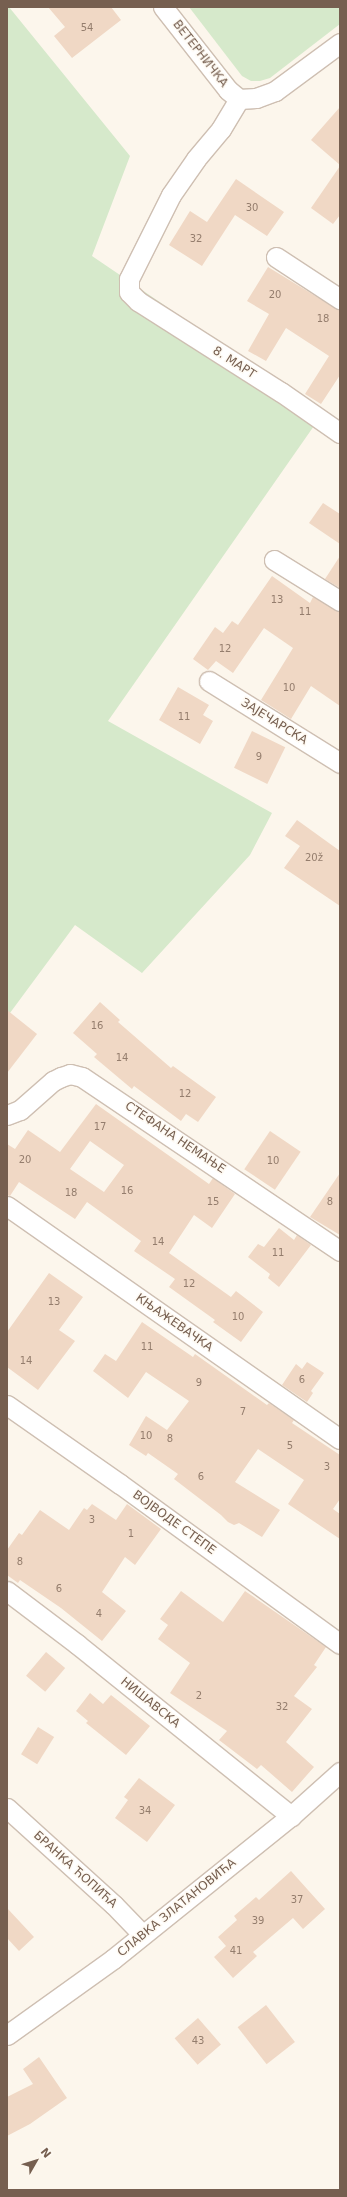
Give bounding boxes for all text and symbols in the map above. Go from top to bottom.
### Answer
street label: ВЕТЕРНИЧКА [169,18,231,90]
house number: 54 [81,22,93,34]
house number: 30 [246,202,258,214]
house number: 32 [190,233,202,245]
house number: 20 [269,289,281,301]
house number: 18 [317,313,329,325]
street label: 8. МАРТ [210,344,258,382]
house number: 13 [271,594,283,606]
house number: 11 [299,606,311,618]
house number: 12 [219,643,231,655]
house number: 10 [283,682,295,694]
street label: ЗАЈЕЧАРСКА [238,696,310,748]
house number: 11 [178,711,190,723]
house number: 9 [256,751,262,763]
house number: 20ž [305,852,323,864]
house number: 16 [91,1020,103,1032]
house number: 14 [116,1052,128,1064]
house number: 12 [179,1088,191,1100]
street label: СТЕФАНА НЕМАЊЕ [122,1099,228,1177]
house number: 17 [94,1121,106,1133]
house number: 20 [19,1154,31,1166]
house number: 10 [267,1155,279,1167]
house number: 16 [121,1185,133,1197]
house number: 18 [65,1187,77,1199]
house number: 15 [207,1196,219,1208]
house number: 8 [327,1196,333,1208]
house number: 14 [152,1236,164,1248]
house number: 11 [272,1247,284,1259]
house number: 12 [183,1278,195,1290]
street label: КЊАЖЕВАЧКА [133,1291,215,1355]
house number: 13 [48,1296,60,1308]
house number: 10 [232,1311,244,1323]
house number: 11 [141,1341,153,1353]
house number: 14 [20,1355,32,1367]
house number: 6 [299,1374,305,1386]
house number: 9 [196,1377,202,1389]
house number: 7 [240,1406,246,1418]
house number: 10 [140,1430,152,1442]
house number: 8 [167,1433,173,1445]
house number: 5 [287,1440,293,1452]
house number: 3 [324,1461,330,1473]
house number: 6 [198,1471,204,1483]
street label: ВОЈВОДЕ СТЕПЕ [129,1488,219,1558]
house number: 3 [89,1514,95,1526]
house number: 1 [128,1528,134,1540]
house number: 8 [17,1556,23,1568]
house number: 6 [56,1583,62,1595]
house number: 4 [96,1608,102,1620]
street label: НИШАВСКА [117,1675,183,1731]
house number: 2 [196,1690,202,1702]
house number: 32 [276,1701,288,1713]
house number: 34 [139,1805,151,1817]
street label: БРАНКА ЋОПИЋА [30,1829,120,1911]
street label: СЛАВКА ЗЛАТАНОВИЋА [115,1856,239,1960]
house number: 37 [291,1894,303,1906]
house number: 39 [252,1915,264,1927]
house number: 41 [230,1945,242,1957]
house number: 43 [192,2035,204,2047]
north arrow [16,2141,56,2181]
text: N [38,2145,54,2161]

